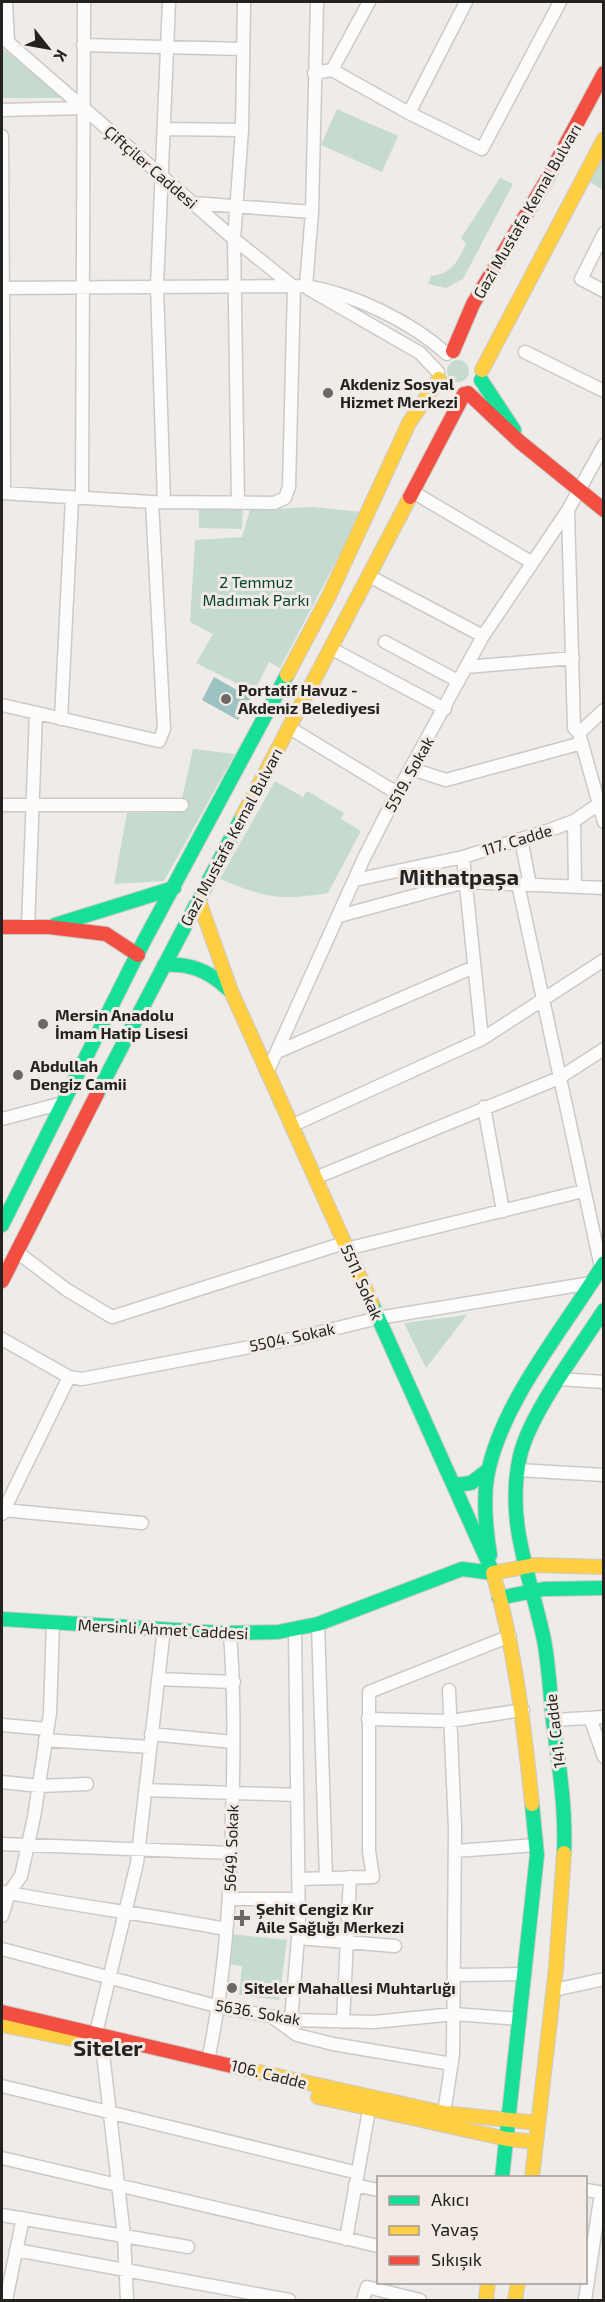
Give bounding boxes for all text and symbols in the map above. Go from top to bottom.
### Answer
north arrow [18,18,78,78]
text: K [50,47,72,66]
street label: Gazi Mustafa Kemal Bulvarı [469,120,584,302]
street label: Çiftçiler Caddesi [100,121,202,213]
place label: Akdeniz Sosyal Hizmet Merkezi [340,374,458,411]
marker: Akdeniz Sosyal Hizmet Merkezi [321,386,335,400]
park label: 2 Temmuz Madımak Parkı [202,572,310,609]
place label: Portatif Havuz - Akdeniz Belediyesi [238,680,380,718]
marker: Portatif Havuz - Akdeniz Belediyesi [219,692,233,706]
street label: 5519. Sokak [380,733,437,815]
street label: Gazi Mustafa Kemal Bulvarı [176,745,286,929]
street label: 117. Cadde [480,820,554,859]
district label: Mithatpaşa [399,863,519,891]
place label: Mersin Anadolu İmam Hatip Lisesi [55,1005,188,1042]
marker: Mersin Anadolu İmam Hatip Lisesi [36,1017,50,1031]
place label: Abdullah Dengiz Camii [30,1056,127,1093]
marker: Abdullah Dengiz Camii [11,1068,25,1082]
street label: 5511. Sokak [337,1241,387,1322]
street label: 5504. Sokak [247,1318,336,1355]
street label: Mersinli Ahmet Caddesi [77,1615,249,1642]
street label: 141. Cadde [541,1693,568,1769]
street label: 5649. Sokak [219,1804,242,1892]
place label: Şehit Cengiz Kır Aile Sağlığı Merkezi [256,1899,404,1936]
marker: Şehit Cengiz Kır Aile Sağlığı Merkezi [233,1909,251,1927]
place label: Siteler Mahallesi Muhtarlığı [244,1978,456,1997]
marker: Siteler Mahallesi Muhtarlığı [225,1981,239,1995]
street label: 5636. Sokak [214,1995,302,2028]
district label: Siteler [73,2034,143,2060]
street label: 106. Cadde [229,2055,309,2092]
legend [377,2176,587,2284]
text: Akıcı [431,2188,469,2210]
text: Yavaş [431,2218,479,2241]
text: Sıkışık [431,2248,482,2271]

